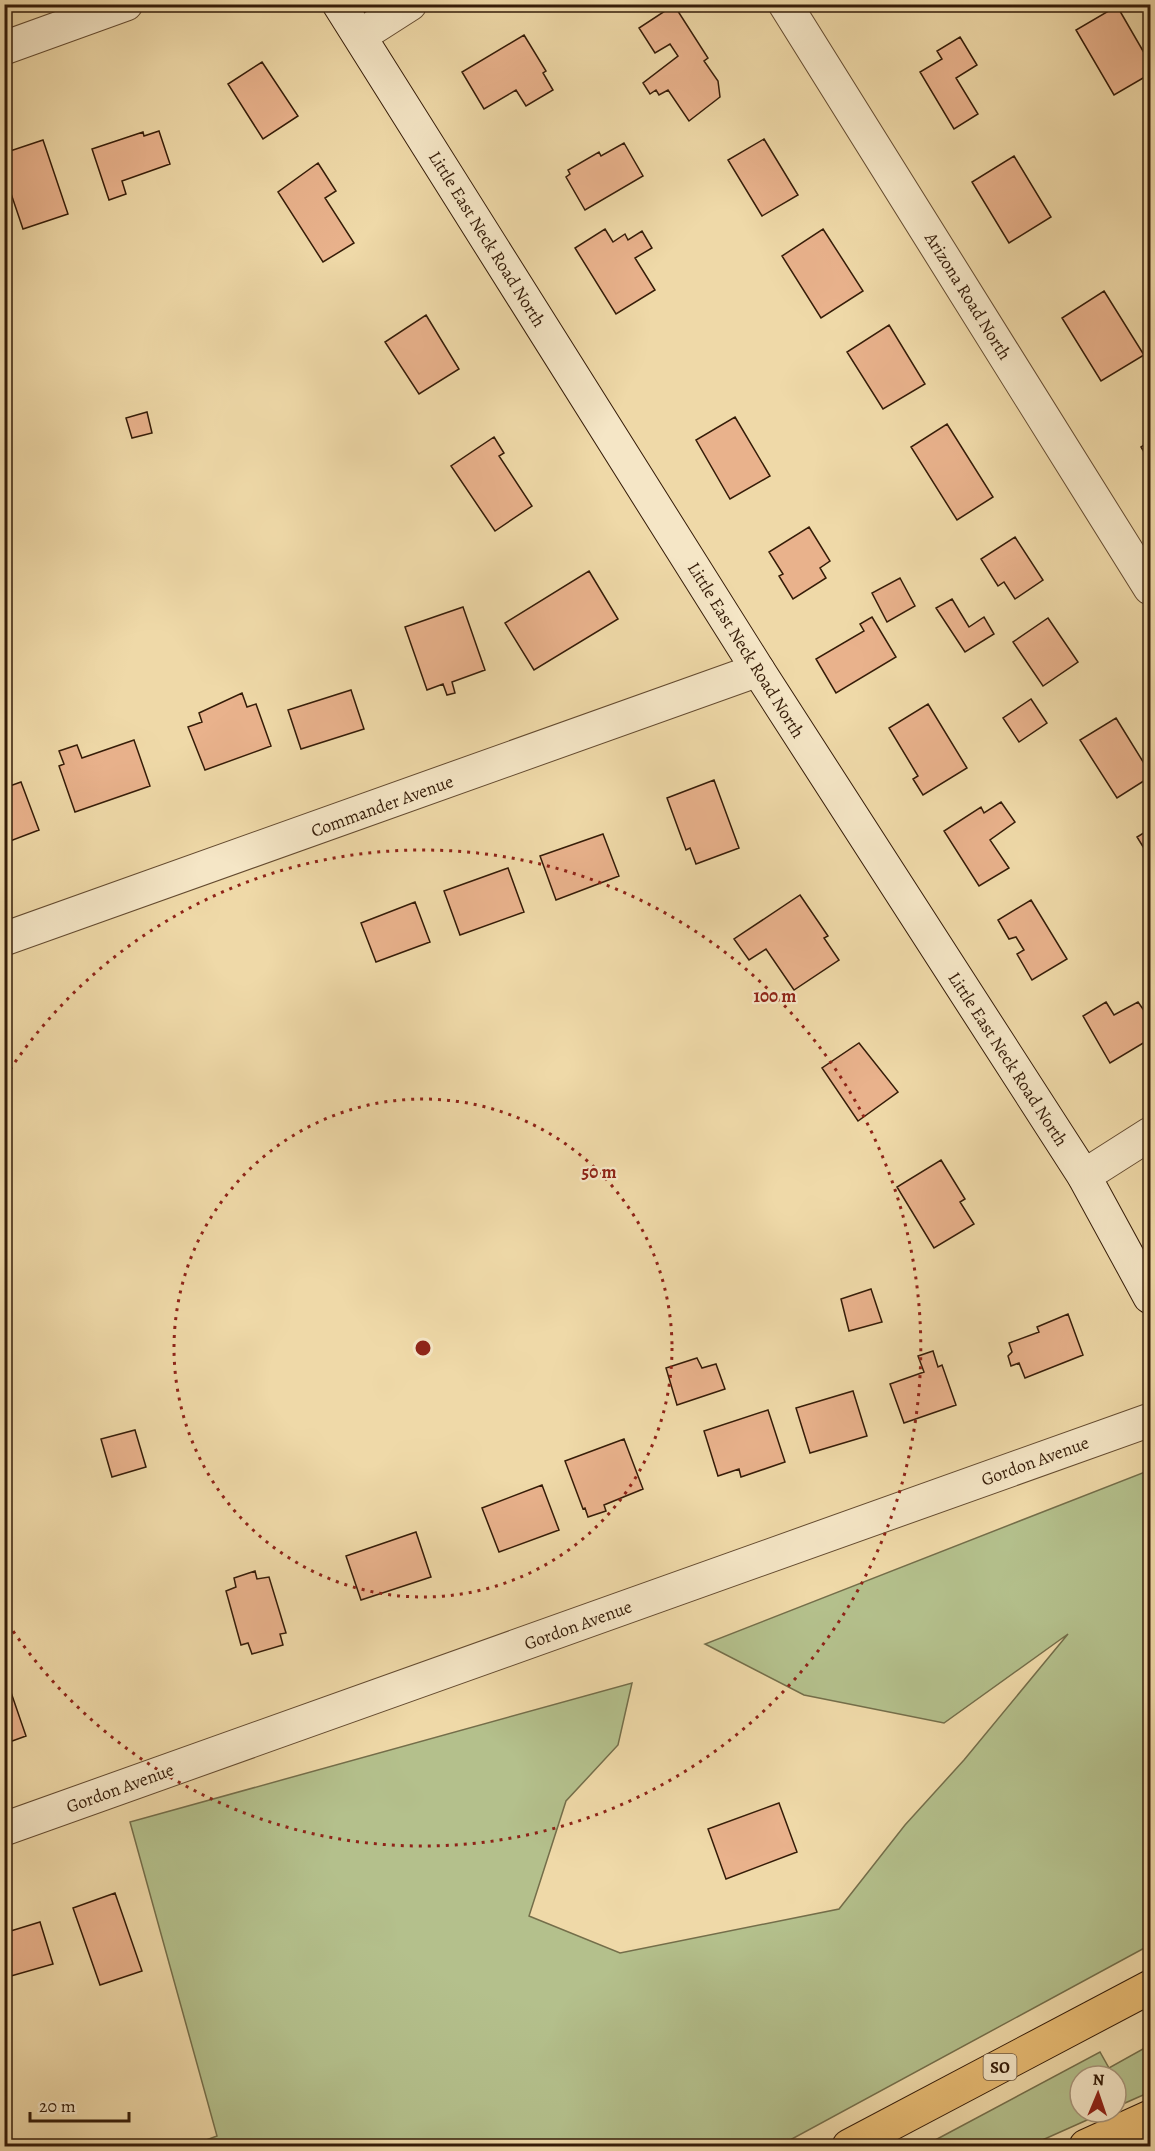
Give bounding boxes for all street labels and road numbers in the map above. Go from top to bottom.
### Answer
street label: Little East Neck Road North [423,146,551,332]
street label: Arizona Road North [919,227,1017,365]
street label: Little East Neck Road North [682,557,810,743]
street label: Commander Avenue [307,769,457,843]
street label: Little East Neck Road North [943,967,1074,1151]
street label: Gordon Avenue [978,1430,1092,1492]
street label: Gordon Avenue [521,1594,635,1656]
street label: Gordon Avenue [63,1757,177,1819]
road number: SO [984,2054,1016,2080]

